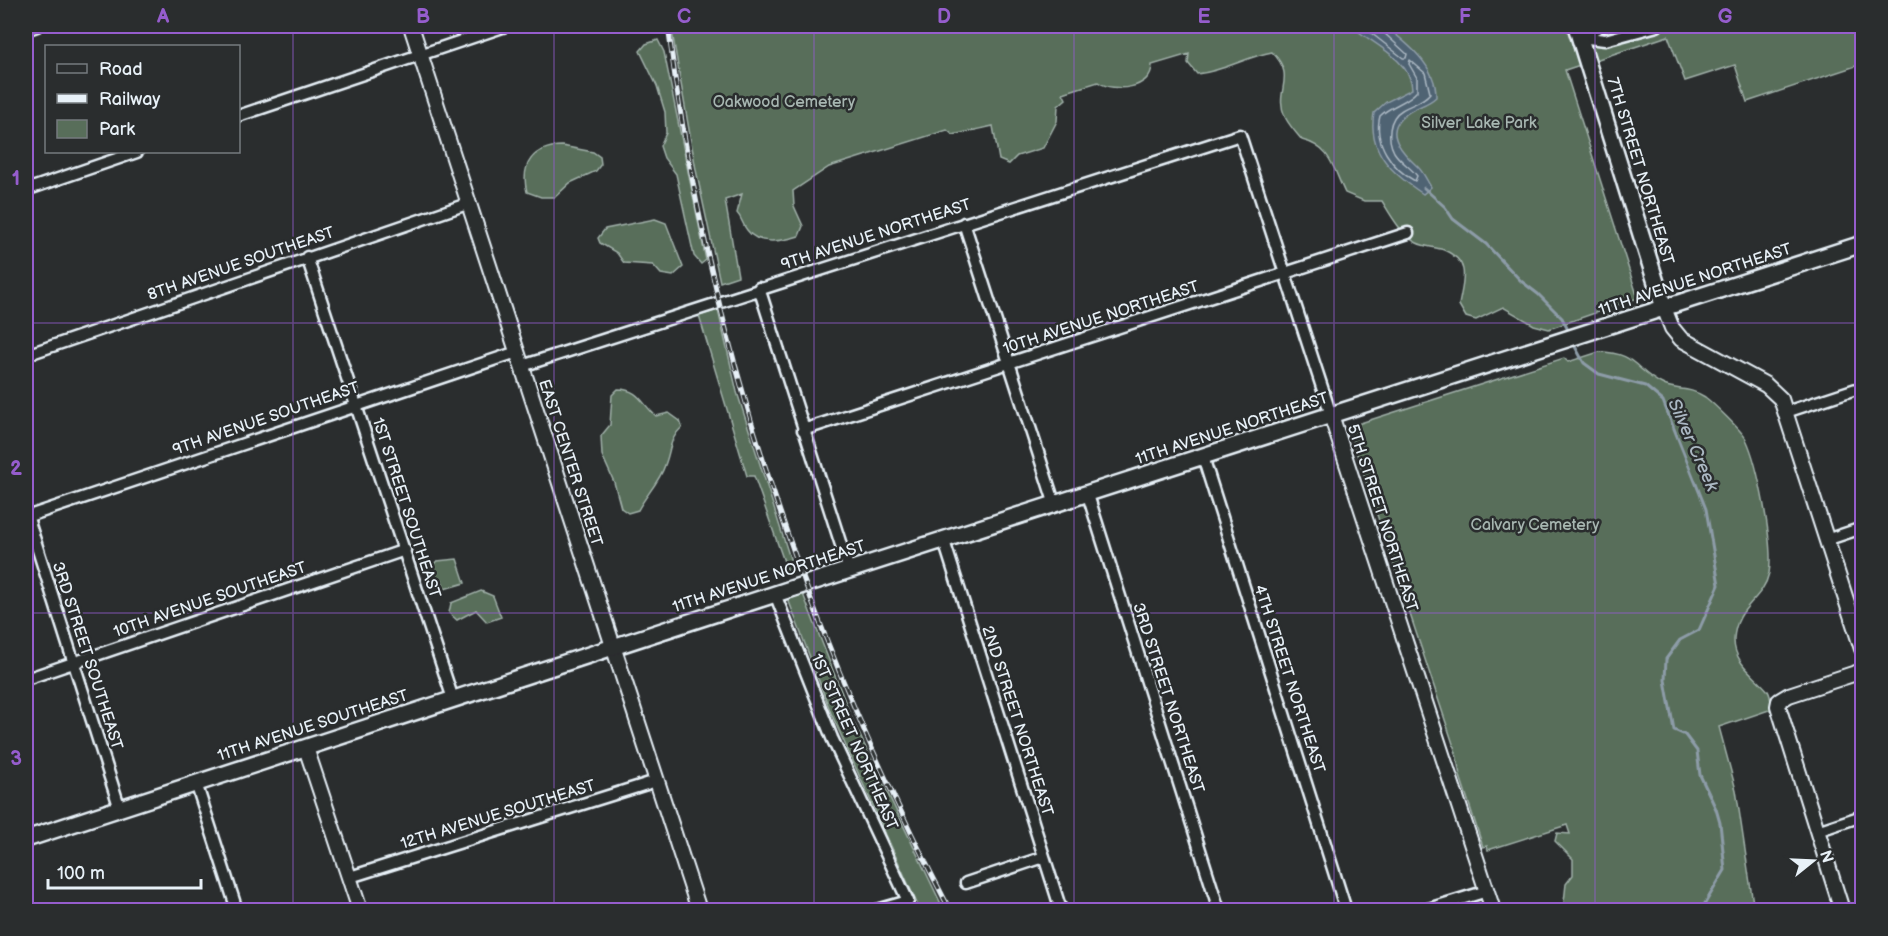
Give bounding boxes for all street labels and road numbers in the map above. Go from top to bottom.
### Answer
street label: 7TH STREET NORTHEAST [1602,75,1678,267]
street label: 9TH AVENUE NORTHEAST [779,195,974,275]
street label: 8TH AVENUE SOUTHEAST [145,223,337,305]
street label: 11TH AVENUE NORTHEAST [1596,240,1794,320]
street label: 10TH AVENUE NORTHEAST [1001,277,1202,359]
street label: EAST CENTER STREET [534,377,606,549]
street label: 9TH AVENUE SOUTHEAST [170,378,362,460]
street label: 11TH AVENUE NORTHEAST [1133,389,1331,469]
street label: 1ST STREET SOUTHEAST [368,415,444,601]
street label: 5TH STREET NORTHEAST [1343,422,1421,615]
street label: 11TH AVENUE NORTHEAST [670,537,868,617]
street label: 10TH AVENUE SOUTHEAST [111,558,309,642]
street label: 3RD STREET SOUTHEAST [48,560,126,753]
street label: 4TH STREET NORTHEAST [1250,583,1329,776]
street label: 3RD STREET NORTHEAST [1128,601,1208,796]
street label: 2ND STREET NORTHEAST [977,624,1057,819]
street label: 1ST STREET NORTHEAST [807,651,902,833]
street label: 11TH AVENUE SOUTHEAST [215,686,411,766]
street label: 12TH AVENUE SOUTHEAST [398,776,598,854]

